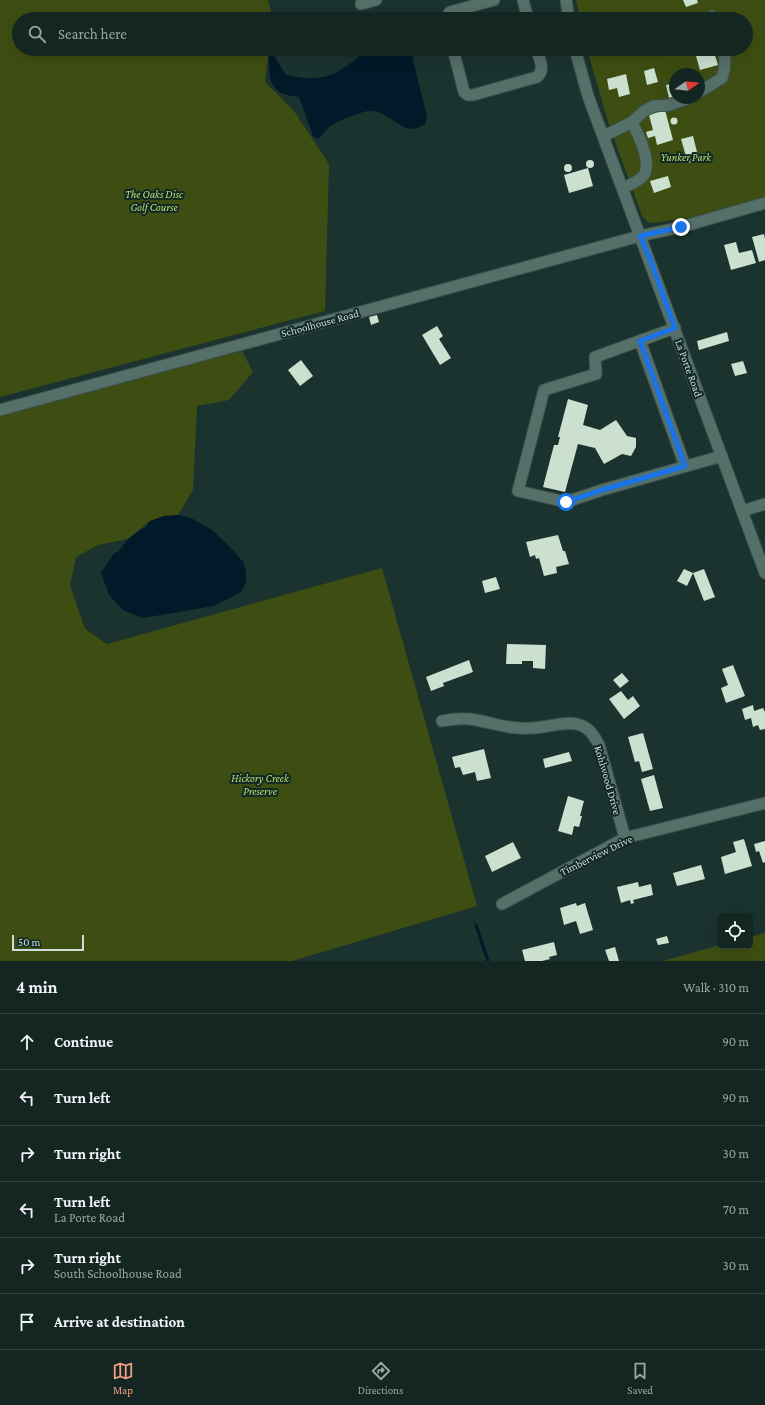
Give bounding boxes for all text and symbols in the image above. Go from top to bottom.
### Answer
search box [12,12,753,56]
icon: search [26,23,48,45]
text: Search here [58,26,127,42]
north arrow [669,68,705,104]
park label: Yunker Park [661,151,712,163]
park label: The Oaks Disc Golf Course [125,188,183,214]
route end [672,218,690,236]
street label: Schoolhouse Road [280,307,360,339]
street label: La Porte Road [673,338,705,398]
route start [557,493,575,511]
street label: Kohlwood Drive [592,744,624,816]
park label: Hickory Creek Preserve [231,772,290,797]
street label: Timberview Drive [558,832,634,878]
map controls [717,913,753,949]
button: locate [717,913,753,949]
scale bar [12,933,84,952]
text: 50 m [18,936,40,948]
text: 4 min [16,978,58,997]
text: Walk · 310 m [683,980,749,995]
icon: ahead [16,1031,38,1053]
text: Continue [54,1034,113,1050]
text: 90 m [722,1034,749,1049]
icon: left [16,1087,38,1109]
text: Turn left [54,1090,110,1106]
text: 90 m [722,1090,749,1105]
icon: right [16,1143,38,1165]
text: Turn right [54,1146,121,1162]
text: 30 m [723,1146,749,1161]
text: Turn left [54,1194,110,1210]
icon: left [16,1199,38,1221]
text: 70 m [723,1202,749,1217]
text: La Porte Road [54,1210,125,1225]
text: Turn right [54,1250,121,1266]
icon: right [16,1255,38,1277]
text: 30 m [723,1258,749,1273]
text: South Schoolhouse Road [54,1266,182,1281]
icon: arrive [16,1311,38,1333]
text: Arrive at destination [54,1314,185,1330]
tab: Map [112,1360,134,1396]
tab: Directions [358,1360,403,1396]
tab: Saved [627,1360,653,1396]

